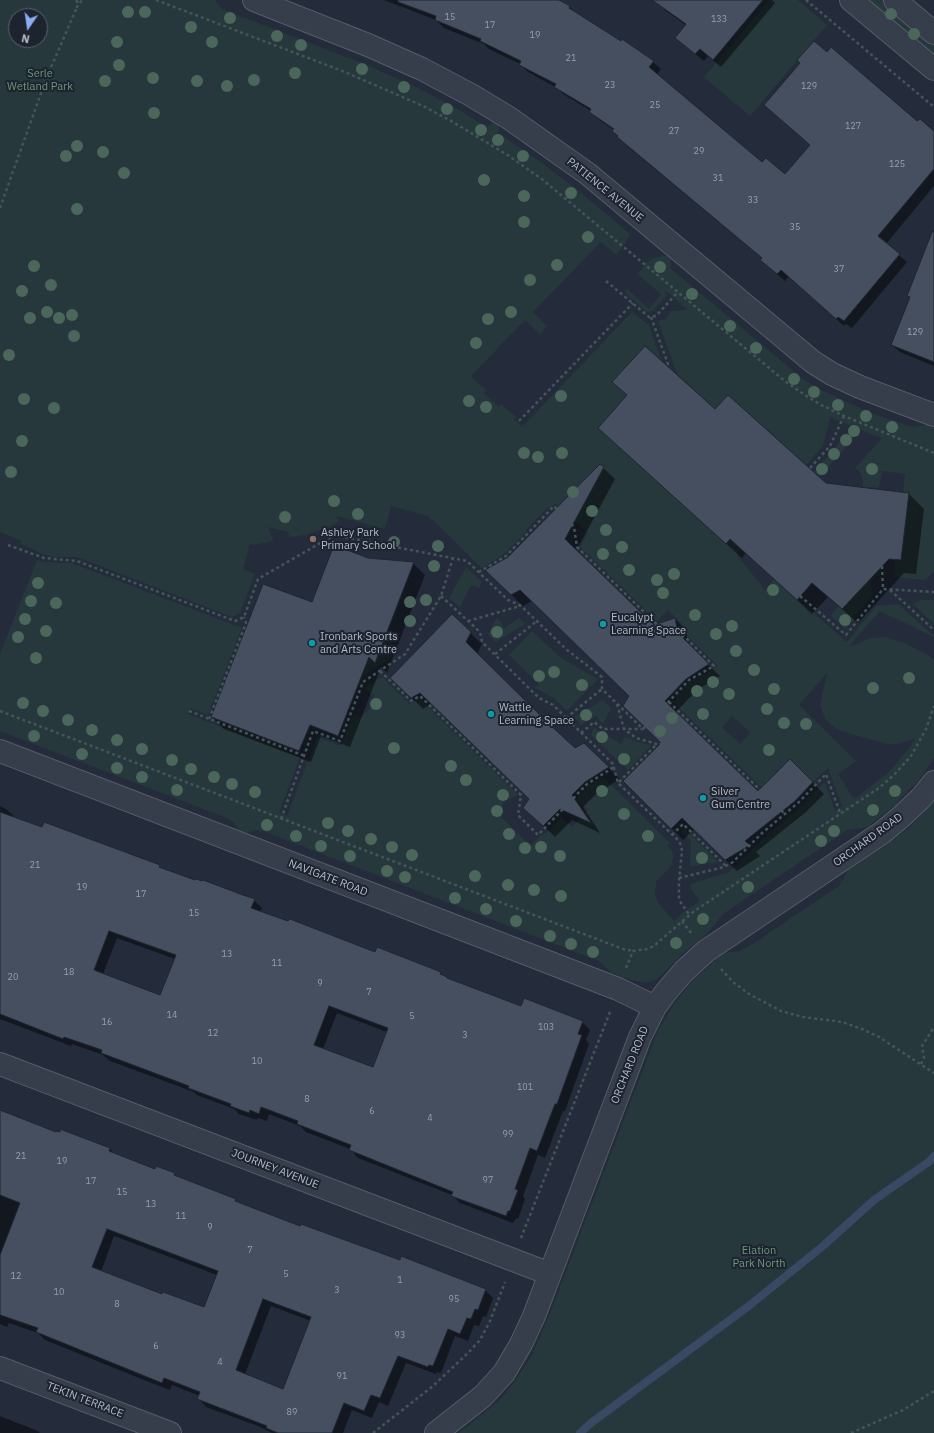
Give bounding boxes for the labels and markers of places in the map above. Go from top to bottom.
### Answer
place label: Ashley Park Primary School [321,526,396,552]
marker: Ashley Park Primary School [308,534,318,544]
place label: Eucalypt Learning Space [611,611,686,637]
marker: Eucalypt Learning Space [598,619,608,629]
place label: Ironbark Sports and Arts Centre [320,630,398,656]
marker: Ironbark Sports and Arts Centre [307,638,317,648]
place label: Wattle Learning Space [499,701,574,727]
marker: Wattle Learning Space [486,709,496,719]
place label: Silver Gum Centre [711,785,770,811]
marker: Silver Gum Centre [698,793,708,803]

